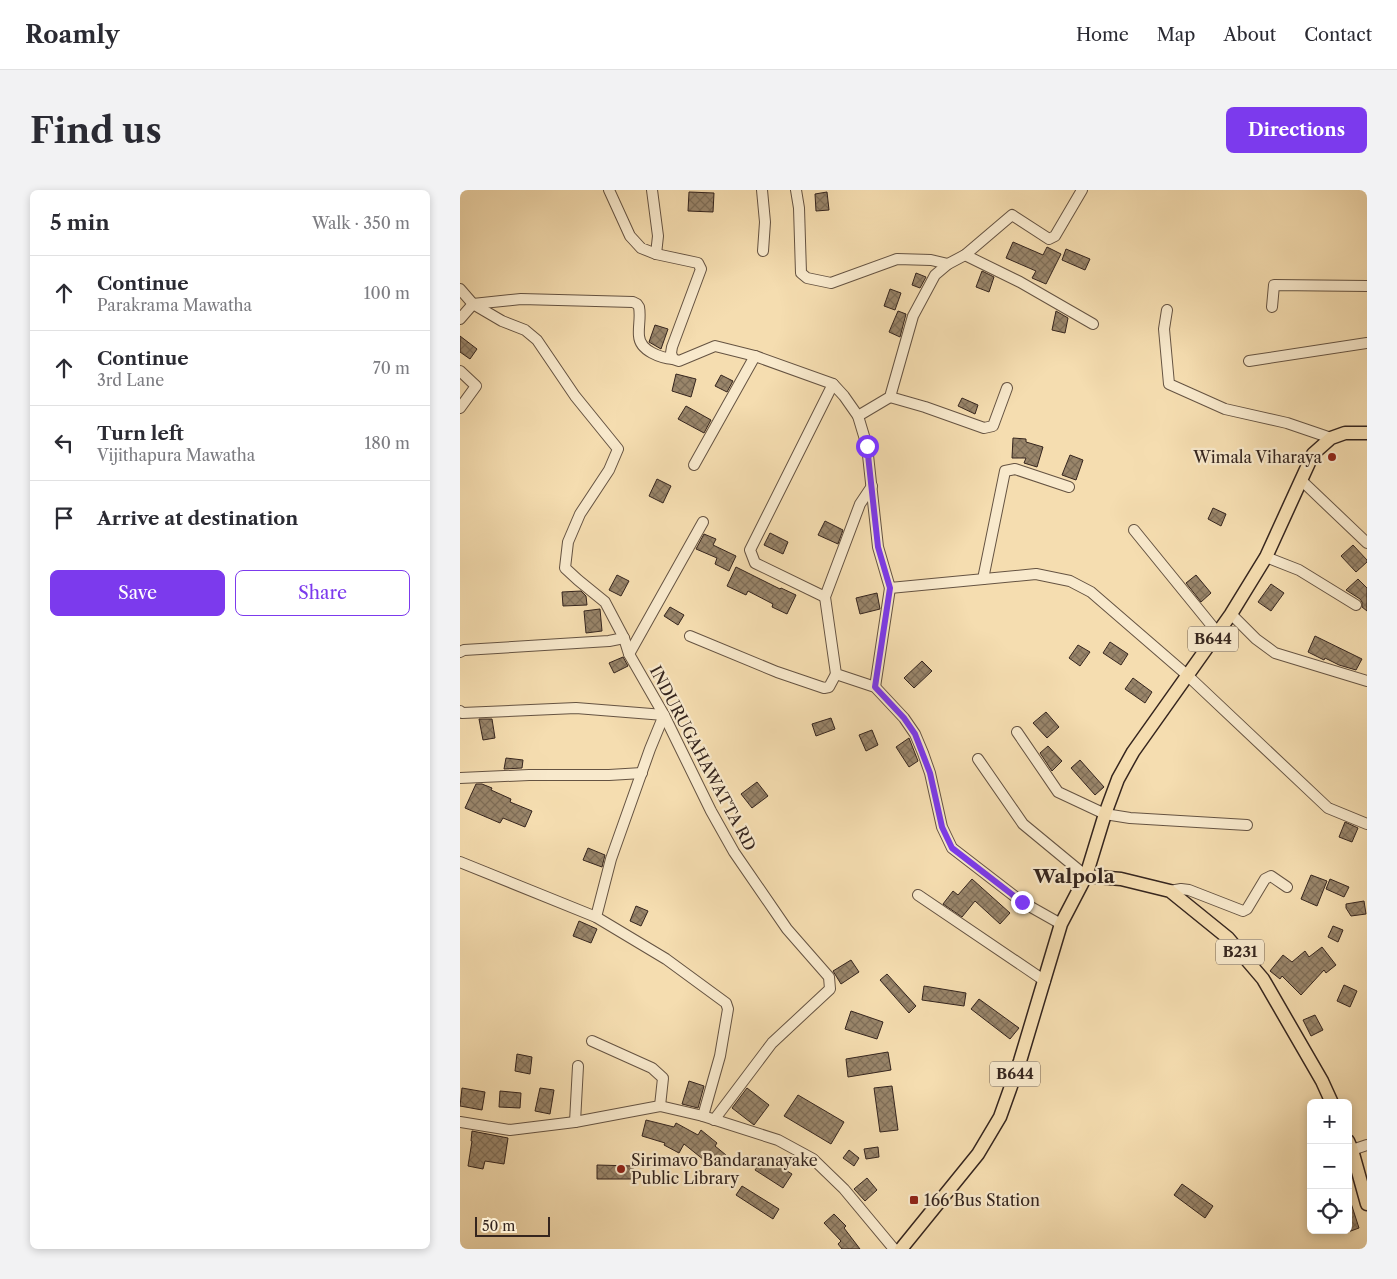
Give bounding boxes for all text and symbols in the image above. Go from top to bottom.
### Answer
text: Roamly [25,20,119,49]
text: Home [1076,24,1129,46]
text: Map [1157,24,1195,46]
text: About [1223,24,1276,46]
text: Contact [1304,24,1372,46]
button: Directions [1226,107,1367,153]
text: Find us [30,109,162,152]
text: 5 min [50,210,110,235]
text: Walk · 350 m [312,213,410,233]
text: Continue [97,272,189,295]
icon: ahead [50,279,78,307]
text: 100 m [364,283,410,303]
text: Parakrama Mawatha [97,295,252,315]
text: Continue [97,347,189,370]
icon: ahead [50,354,78,382]
text: 70 m [373,358,410,378]
text: 3rd Lane [97,370,164,390]
text: Turn left [97,422,184,445]
icon: left [50,429,78,457]
text: 180 m [364,433,410,453]
route start [856,435,879,458]
text: Vijithapura Mawatha [97,445,255,465]
place label: Wimala Viharaya [1192,447,1323,467]
marker: Wimala Viharaya [1326,451,1338,463]
icon: arrive [50,504,78,532]
text: Arrive at destination [97,507,298,530]
button: Save [50,570,225,616]
button: Share [235,570,410,616]
road number: B644 [1188,626,1238,652]
street label: INDURUGAHAWATTA RD [646,662,760,854]
district label: Walpola [1032,865,1116,888]
route end [1011,891,1034,914]
road number: B231 [1216,940,1264,964]
road number: B644 [990,1062,1040,1086]
map controls [1307,1099,1352,1234]
button: + [1307,1099,1352,1144]
button: − [1307,1144,1352,1189]
place label: Sirimavo Bandaranayake Public Library [631,1150,818,1188]
marker: Sirimavo Bandaranayake Public Library [615,1163,627,1175]
button: locate [1307,1189,1352,1234]
place label: 166 Bus Station [924,1190,1040,1210]
marker: 166 Bus Station [908,1194,920,1206]
scale bar [475,1214,550,1237]
text: 50 m [482,1217,515,1235]

